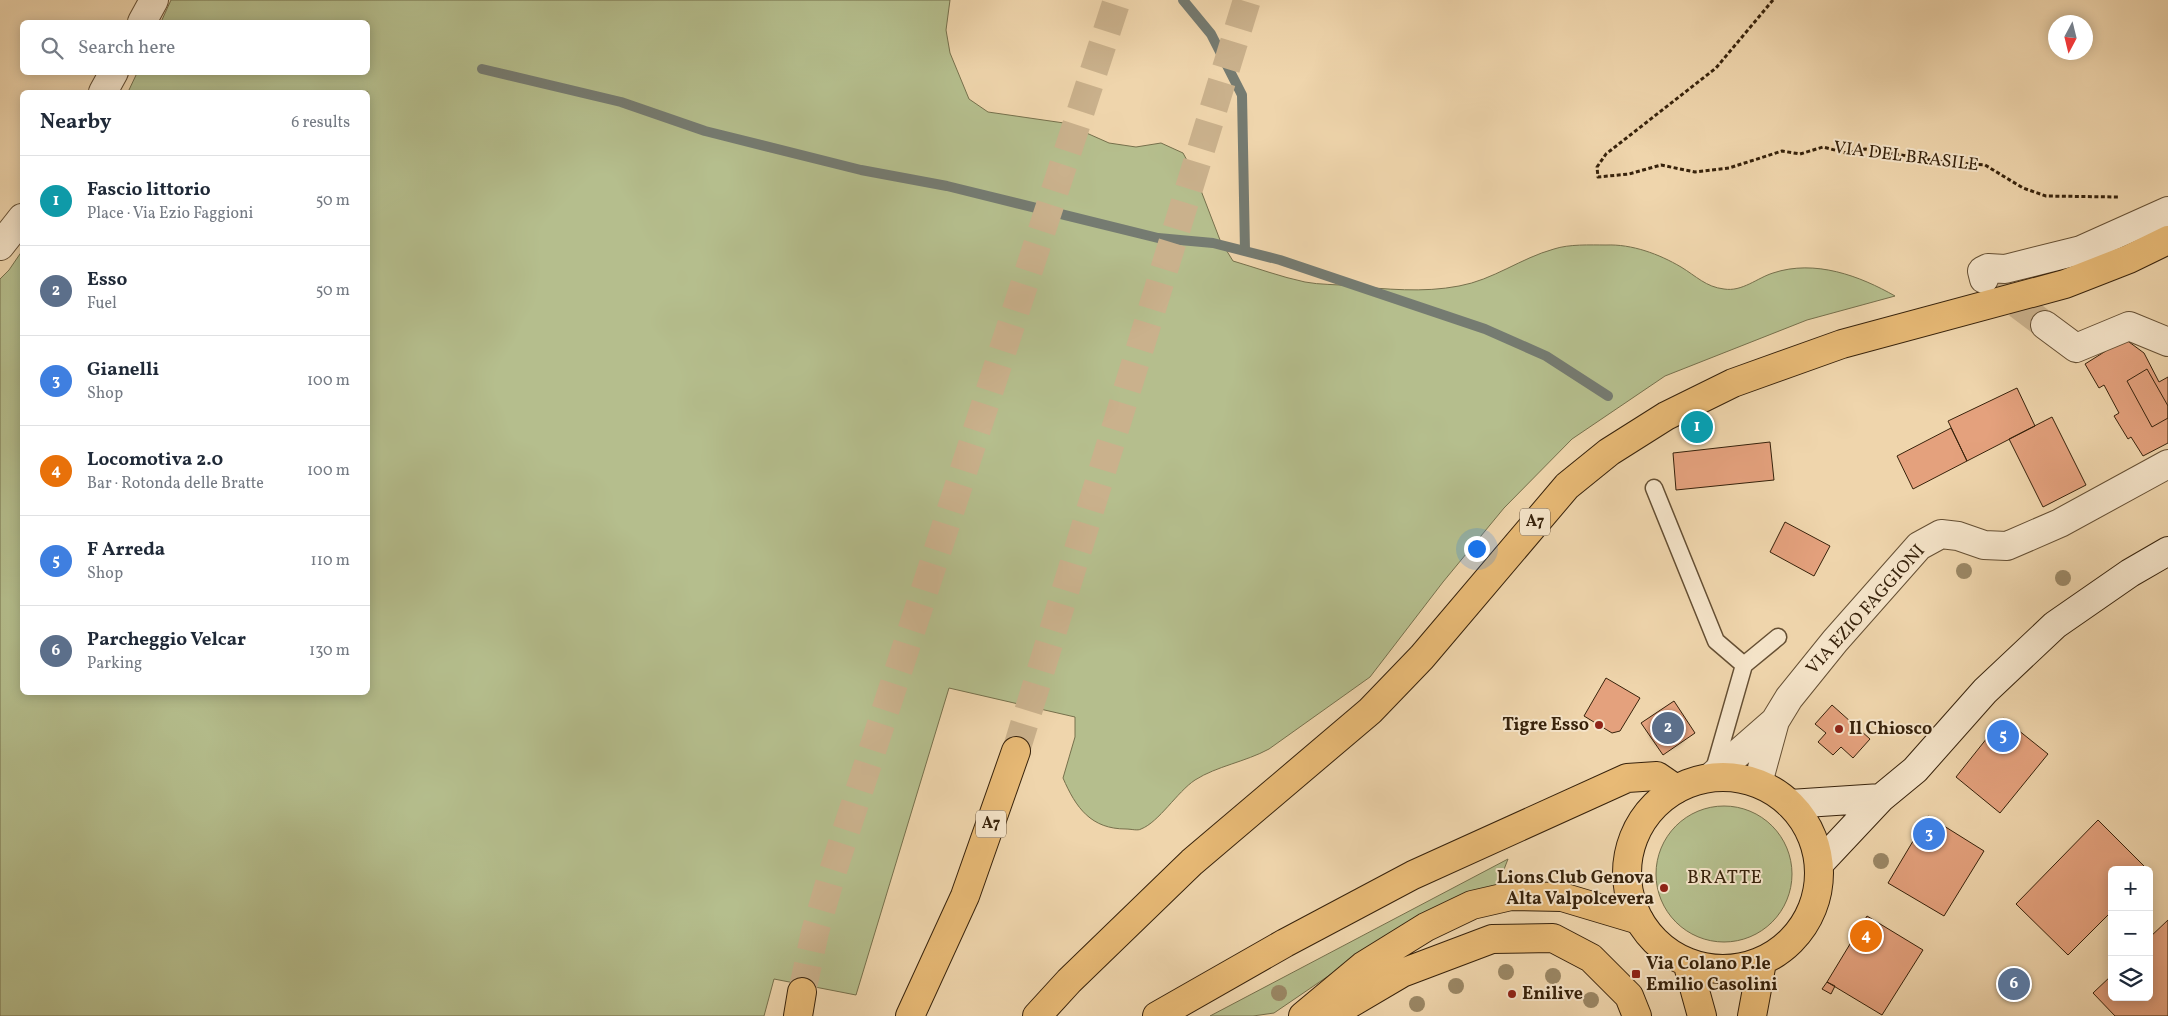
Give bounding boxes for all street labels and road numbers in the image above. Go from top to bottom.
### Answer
street label: VIA DEL BRASILE [1832,136,1980,178]
road number: A7 [1520,508,1550,536]
street label: VIA EZIO FAGGIONI [1801,540,1931,680]
road number: A7 [976,811,1006,838]

